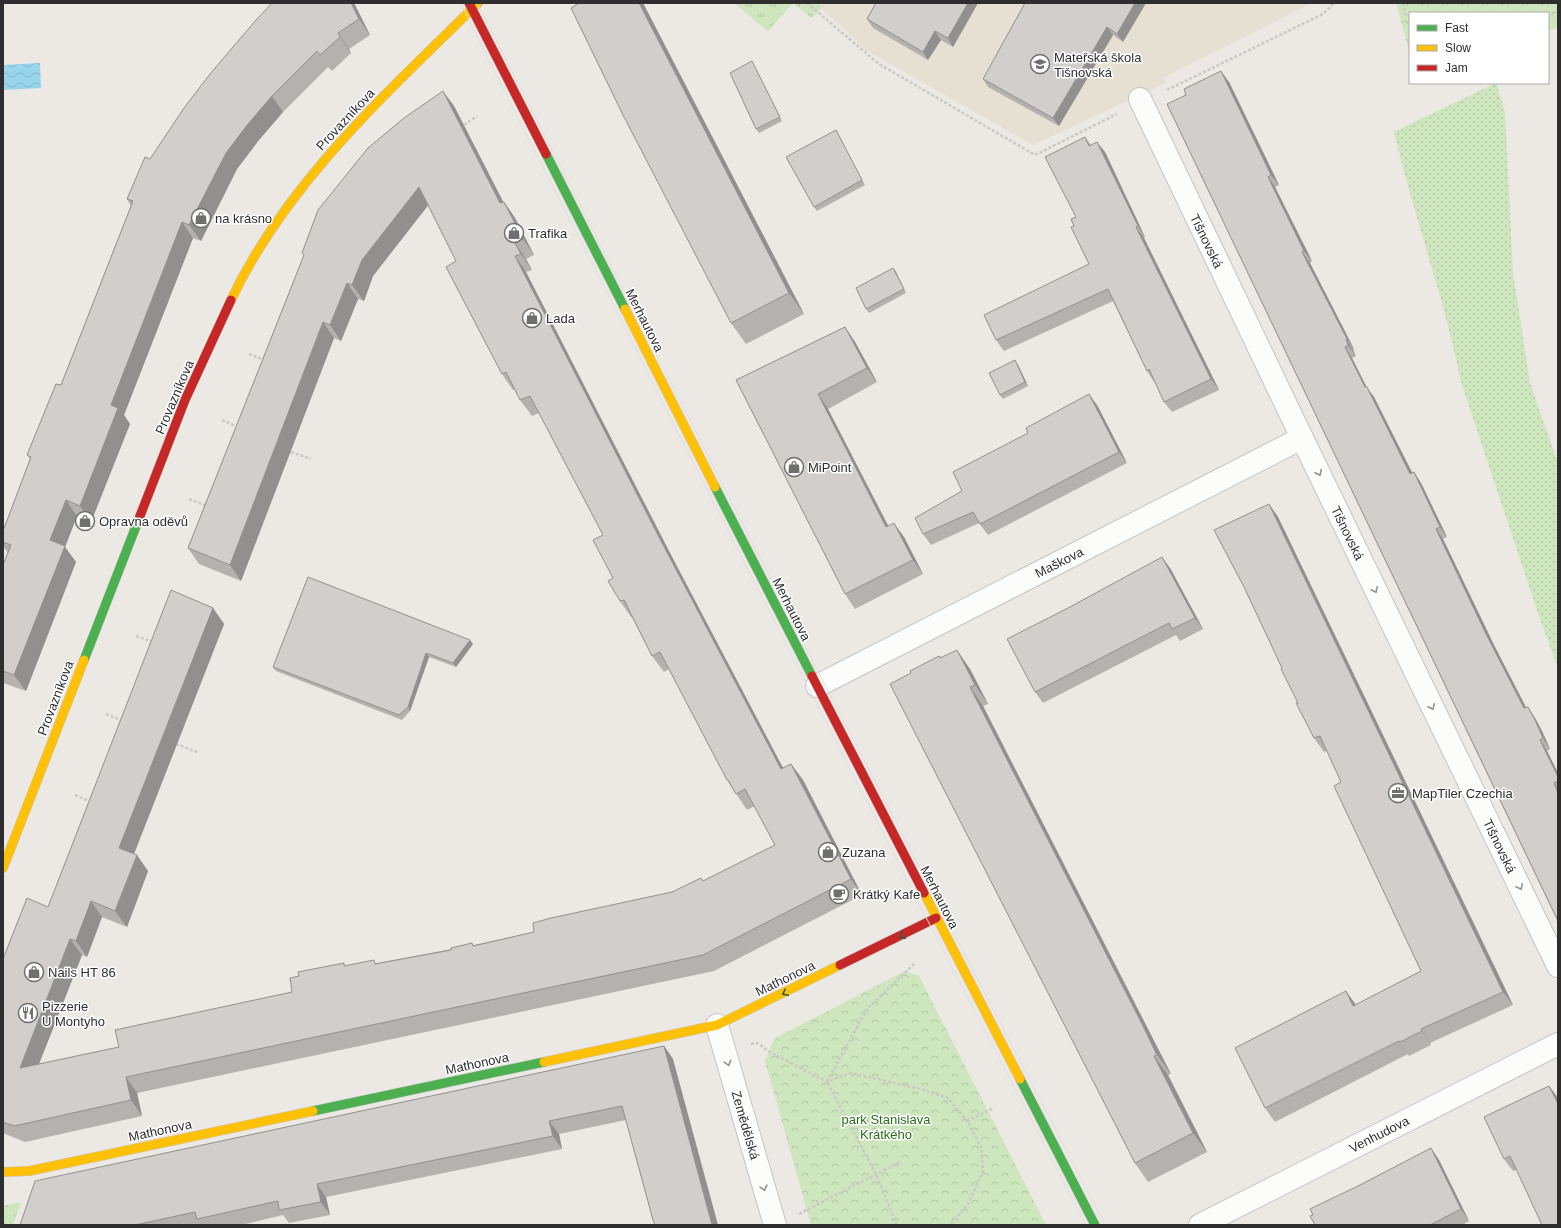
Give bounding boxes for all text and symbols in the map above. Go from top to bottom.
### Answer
legend [1409,12,1549,84]
text: Fast [1445,21,1469,35]
text: Slow [1445,41,1471,55]
place label: Mateřská škola Tišnovská [1054,50,1142,80]
school or university icon: Mateřská škola Tišnovská [1029,53,1051,75]
text: Jam [1445,61,1468,75]
street label: Provazníkova [313,85,378,153]
shop icon: na krásno [190,207,212,229]
place label: na krásno [215,211,272,226]
street label: Tišnovská [1187,212,1226,271]
shop icon: Trafika [503,222,525,244]
place label: Trafika [528,226,568,241]
street label: Merhautova [622,286,667,355]
shop icon: Lada [521,307,543,329]
place label: Lada [546,311,576,326]
street label: Provazníkova [152,357,197,436]
shop icon: MiPoint [783,456,805,478]
place label: MiPoint [808,460,852,475]
one-way arrow [1314,469,1322,476]
street label: Tišnovská [1328,504,1367,563]
shop icon: Opravna oděvů [74,510,96,532]
place label: Opravna oděvů [99,514,188,529]
street label: Maškova [1033,544,1086,581]
street label: Merhautova [769,575,814,644]
one-way arrow [1370,586,1378,593]
street label: Provazníkova [34,658,77,738]
one-way arrow [1427,703,1435,710]
office icon: MapTiler Czechia [1387,782,1409,804]
place label: MapTiler Czechia [1412,786,1513,801]
street label: Tišnovská [1480,817,1519,876]
shop icon: Zuzana [817,841,839,863]
place label: Zuzana [842,845,886,860]
street label: Merhautova [917,863,962,932]
cafe icon: Krátký Kafe [828,883,850,905]
one-way arrow [1515,883,1523,890]
place label: Krátký Kafe [853,887,920,902]
one-way arrow [898,931,906,939]
street label: Mathonova [753,957,818,999]
shop icon: Nails HT 86 [23,961,45,983]
place label: Nails HT 86 [48,965,116,980]
one-way arrow [781,988,789,995]
place label: Pizzerie U Montyho [42,999,105,1029]
restaurant icon: Pizzerie U Montyho [17,1002,39,1024]
street label: Mathonova [444,1049,511,1078]
one-way arrow [723,1059,732,1066]
street label: Zemědělská [729,1089,763,1162]
park label: park Stanislava Krátkého [842,1112,931,1142]
street label: Venhudova [1347,1113,1412,1156]
street label: Mathonova [127,1116,194,1145]
one-way arrow [759,1184,768,1191]

